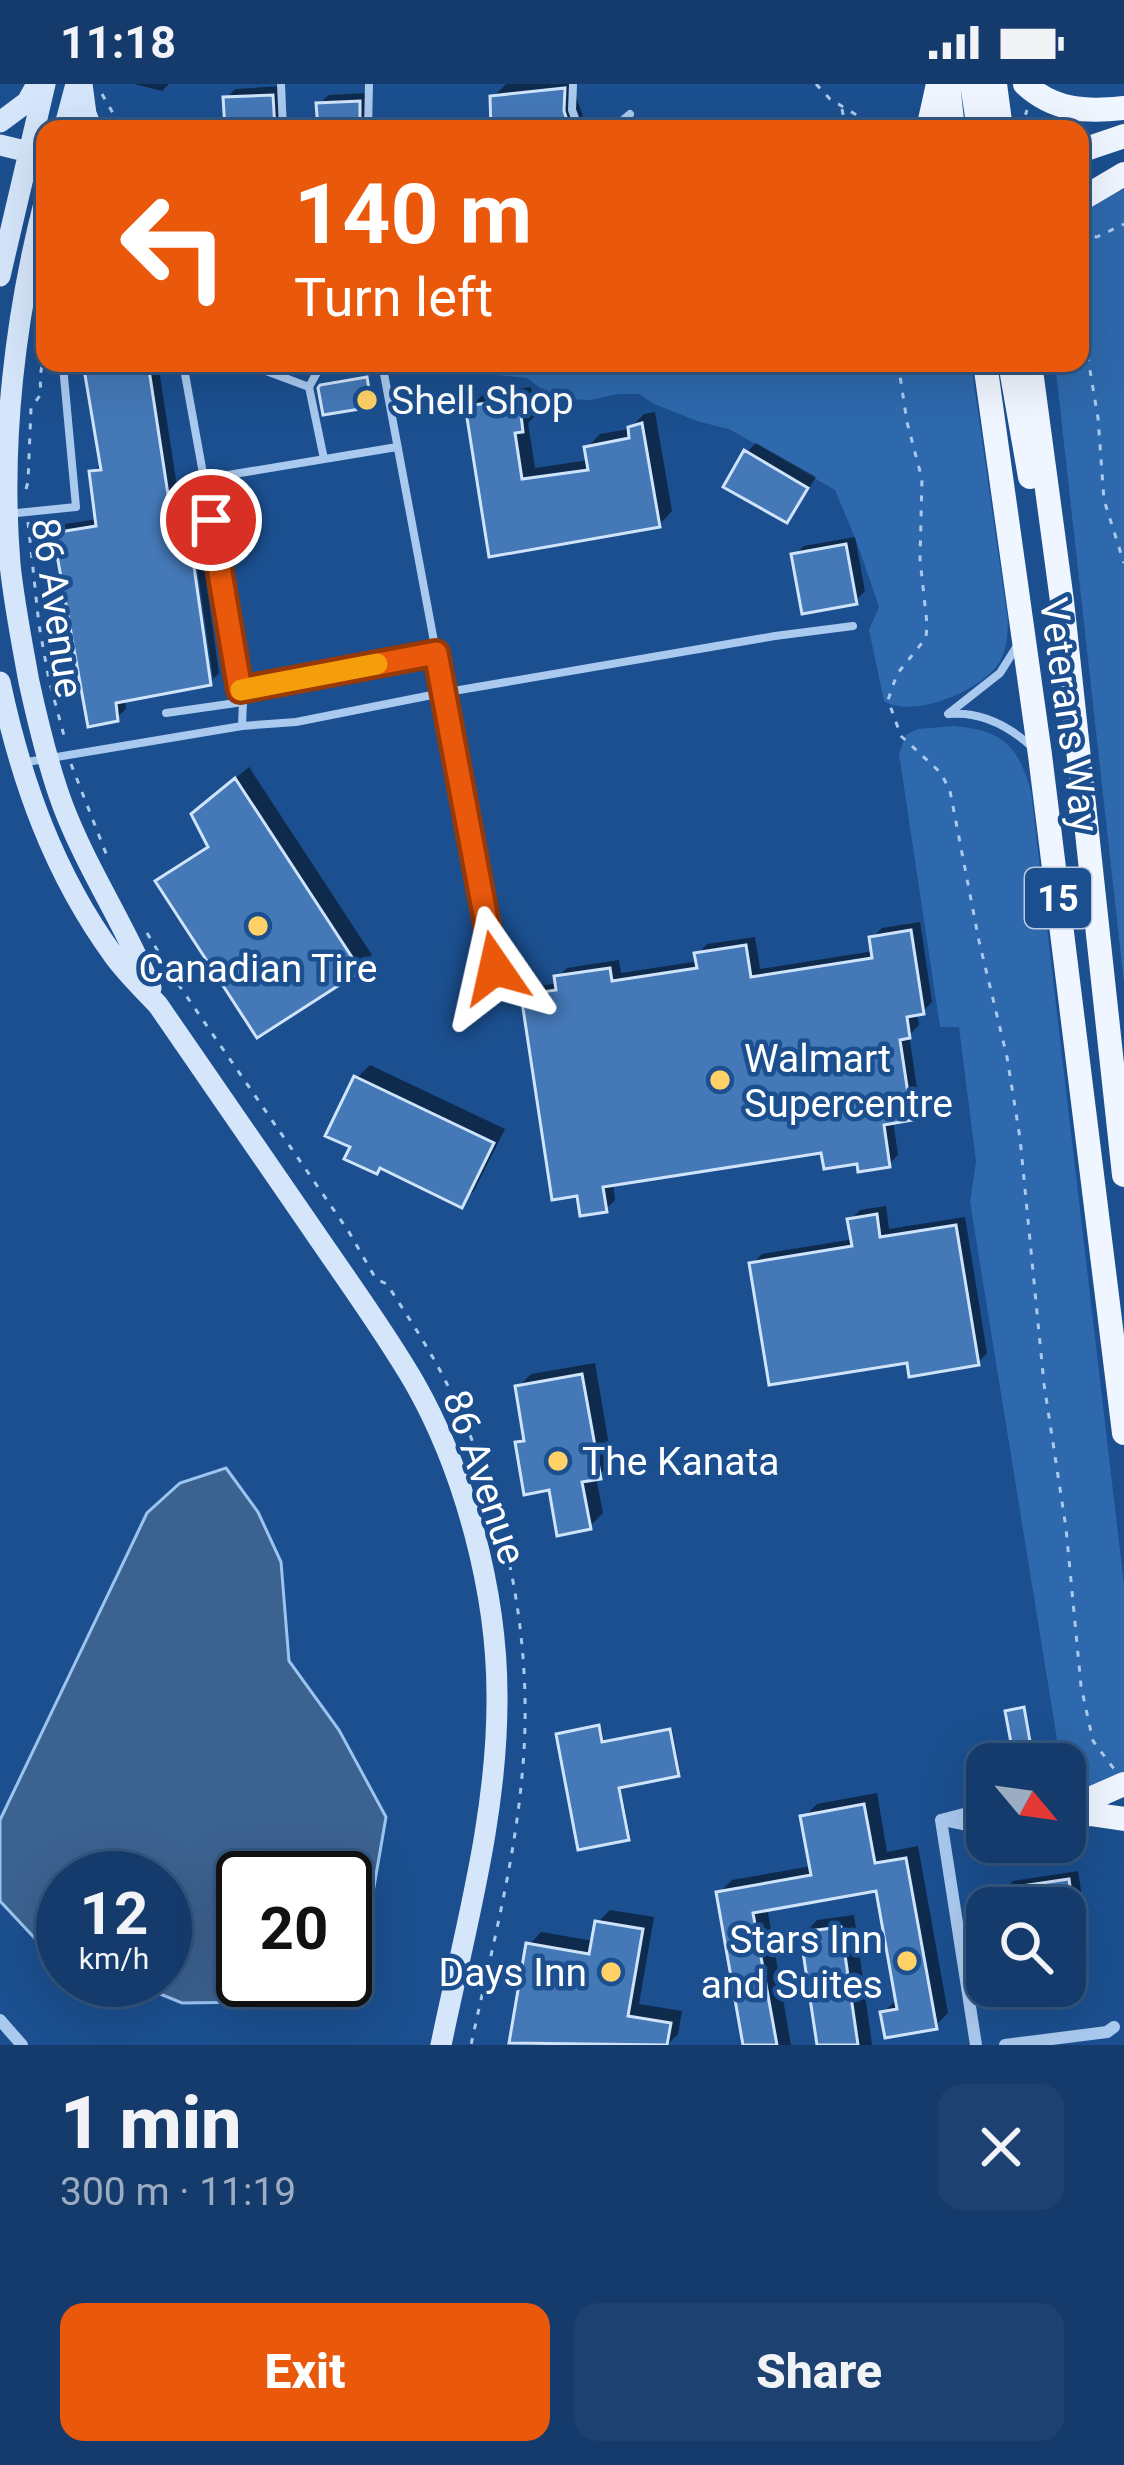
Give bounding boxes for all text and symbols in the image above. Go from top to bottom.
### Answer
text: 11:18 [60,16,176,69]
text: 140 m [294,165,532,264]
icon: left [96,168,252,324]
text: Turn left [294,266,493,329]
place label: Shell Shop [391,378,574,424]
marker: Shell Shop [354,387,380,413]
pin [160,469,262,571]
icon: arrive [178,487,244,553]
street label: 86 Avenue [22,515,92,701]
street label: Veterans Way [1030,595,1108,835]
road number: 15 [1025,868,1091,928]
position arrow [432,905,558,1031]
marker: Canadian Tire [245,913,271,939]
place label: Canadian Tire [139,946,377,992]
place label: Walmart Supercentre [744,1036,953,1127]
marker: Walmart Supercentre [707,1067,733,1093]
street label: 86 Avenue [433,1384,535,1570]
place label: The Kanata [582,1439,780,1485]
marker: The Kanata [545,1448,571,1474]
north arrow [966,1743,1086,1863]
map controls [966,1743,1086,2007]
speed limit sign: 20 [216,1851,372,2007]
text: 12 [80,1878,148,1949]
button: search [966,1887,1086,2007]
place label: Stars Inn and Suites [701,1917,883,2008]
text: km/h [79,1941,149,1976]
marker: Stars Inn and Suites [894,1948,920,1974]
place label: Days Inn [439,1950,587,1996]
marker: Days Inn [598,1959,624,1985]
text: 1 min [60,2081,242,2166]
button: close [938,2084,1064,2210]
text: 300 m · 11:19 [60,2169,296,2215]
button: Exit [60,2303,550,2441]
button: Share [574,2303,1064,2441]

